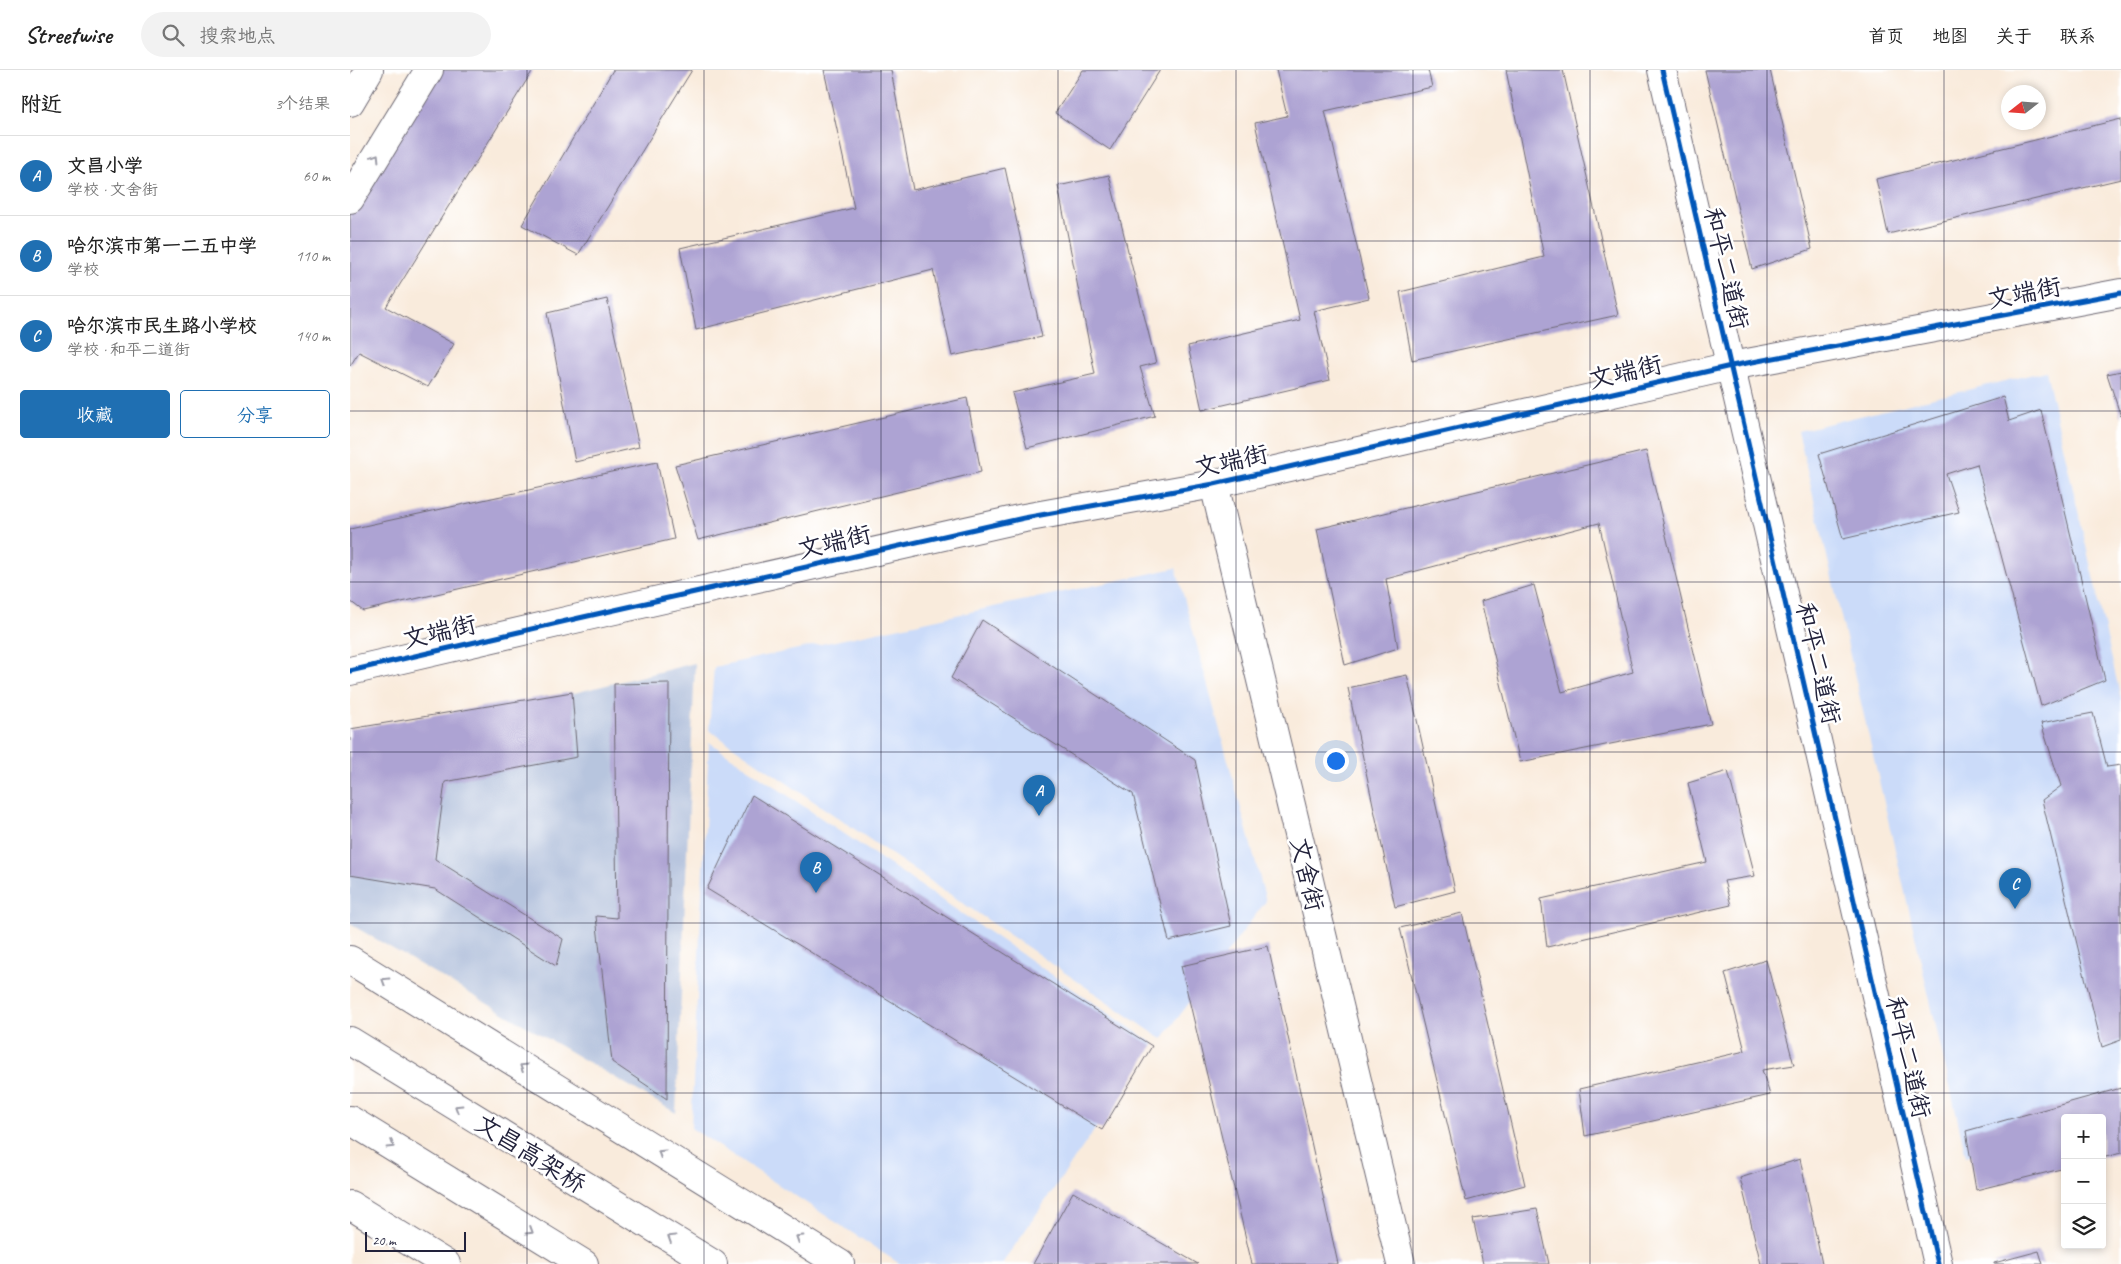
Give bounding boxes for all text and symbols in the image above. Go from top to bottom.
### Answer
search box [141,12,491,57]
text: Streetwise [25,20,111,50]
icon: search [159,21,187,49]
text: 搜索地点 [199,24,275,48]
text: 首页 [1868,25,1904,47]
text: 地图 [1932,25,1968,47]
text: 关于 [1996,25,2032,47]
text: 联系 [2060,25,2096,47]
north arrow [2001,85,2046,130]
text: 附近 [20,91,62,117]
text: 3个结果 [275,94,330,114]
text: 文昌小学 [67,154,143,178]
one-way arrow [369,154,379,163]
text: A [32,166,40,186]
text: 60 m [303,166,330,186]
text: 学校 · 文舍街 [67,180,158,200]
street label: 和平二道街 [1696,204,1756,333]
text: 哈尔滨市第一二五中学 [67,234,257,258]
text: B [32,246,40,266]
text: 110 m [296,246,330,266]
text: 学校 [67,260,99,280]
street label: 文端街 [1984,270,2064,316]
text: 哈尔滨市民生路小学校 [67,314,257,338]
text: C [32,326,40,346]
text: 140 m [296,326,330,346]
text: 学校 · 和平二道街 [67,340,190,360]
street label: 文端街 [1585,348,1665,396]
button: 收藏 [20,390,170,438]
button: 分享 [180,390,330,438]
street label: 文端街 [1191,438,1271,484]
street label: 文端街 [794,518,874,566]
street label: 和平二道街 [1788,599,1848,728]
street label: 文端街 [399,608,479,656]
your location [1323,748,1349,774]
pin: A [1023,775,1055,816]
street label: 文舍街 [1283,834,1331,914]
pin: B [800,852,832,893]
pin: C [1999,868,2031,909]
one-way arrow [381,978,390,988]
street label: 和平二道街 [1878,993,1938,1122]
one-way arrow [519,1063,528,1073]
one-way arrow [455,1104,464,1114]
street label: 文昌高架桥 [469,1107,592,1201]
map controls [2061,1114,2106,1249]
button: + [2061,1114,2106,1159]
one-way arrow [386,1139,395,1149]
one-way arrow [657,1149,666,1159]
button: − [2061,1159,2106,1204]
button: layers [2061,1204,2106,1249]
one-way arrow [524,1224,533,1234]
scale bar [365,1229,466,1252]
text: 20 m [372,1232,396,1249]
one-way arrow [668,1235,677,1245]
one-way arrow [795,1235,804,1245]

